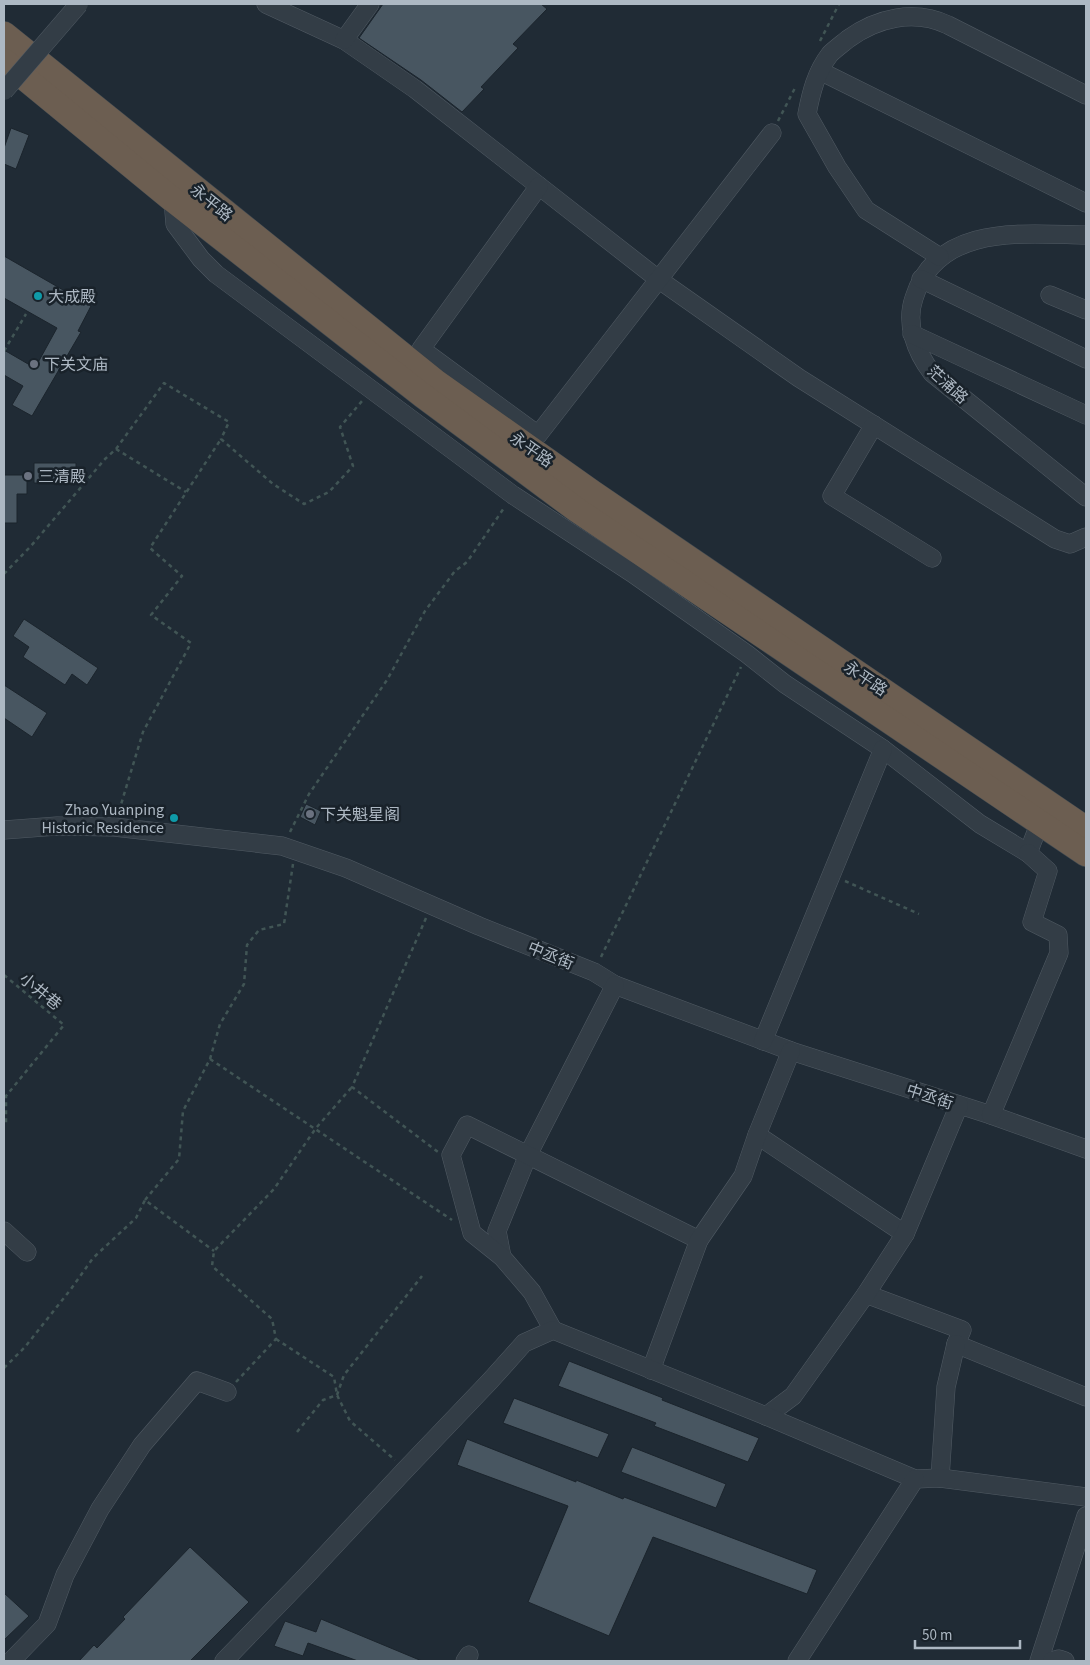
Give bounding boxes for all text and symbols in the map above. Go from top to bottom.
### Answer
street label: 永平路 [186,179,237,226]
place label: 大成殿 [48,286,96,308]
marker: 大成殿 [32,290,44,302]
place label: 下关文庙 [44,354,108,376]
marker: 下关文庙 [28,358,40,370]
street label: 茫涌路 [922,361,973,409]
street label: 永平路 [505,427,557,473]
place label: 三清殿 [38,466,86,488]
marker: 三清殿 [22,470,34,482]
street label: 永平路 [839,656,891,701]
place label: Zhao Yuanping Historic Residence [41,799,164,839]
place label: 下关魁星阁 [320,804,400,826]
marker: 下关魁星阁 [304,808,316,820]
marker: Zhao Yuanping Historic Residence [168,812,180,824]
street label: 中丞街 [524,937,577,975]
street label: 小井巷 [15,968,66,1015]
street label: 中丞街 [903,1079,956,1115]
scale bar [915,1618,1020,1650]
text: 50 m [922,1625,952,1646]

